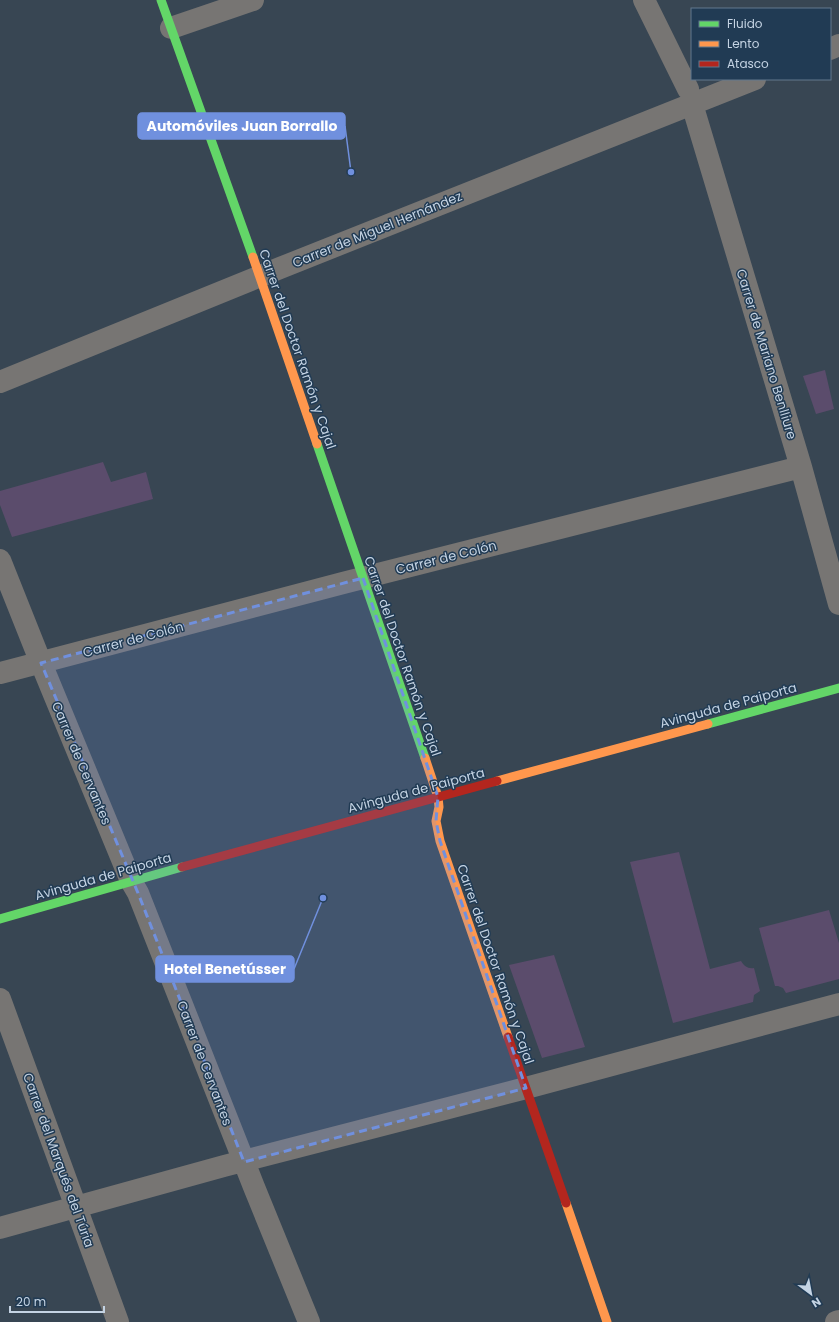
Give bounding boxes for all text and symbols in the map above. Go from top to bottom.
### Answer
legend [691,8,831,80]
text: Fluido [727,15,763,32]
text: Lento [727,35,760,52]
text: Atasco [727,55,769,72]
callout: Automóviles Juan Borrallo [138,113,345,139]
text: Automóviles Juan Borrallo [147,116,337,136]
street label: Carrer de Miguel Hernández [289,187,465,272]
street label: Carrer del Doctor Ramón y Cajal [254,247,341,452]
street label: Carrer de Mariano Benlliure [732,267,802,442]
street label: Carrer de Colón [394,536,499,579]
street label: Carrer del Doctor Ramón y Cajal [359,554,446,759]
street label: Carrer de Colón [81,617,186,662]
street label: Avinguda de Paiporta [658,678,799,733]
street label: Carrer de Cervantes [47,699,116,828]
street label: Avinguda de Paiporta [346,763,487,818]
street label: Avinguda de Paiporta [33,848,174,905]
street label: Carrer del Doctor Ramón y Cajal [452,862,539,1067]
callout: Hotel Benetússer [156,956,294,982]
text: Hotel Benetússer [164,959,286,979]
street label: Carrer de Cervantes [172,998,237,1128]
street label: Carrer del Marqués del Túria [18,1070,99,1250]
north arrow [791,1274,831,1314]
scale bar [10,1288,104,1314]
text: 20 m [16,1293,46,1310]
text: N [809,1294,824,1311]

